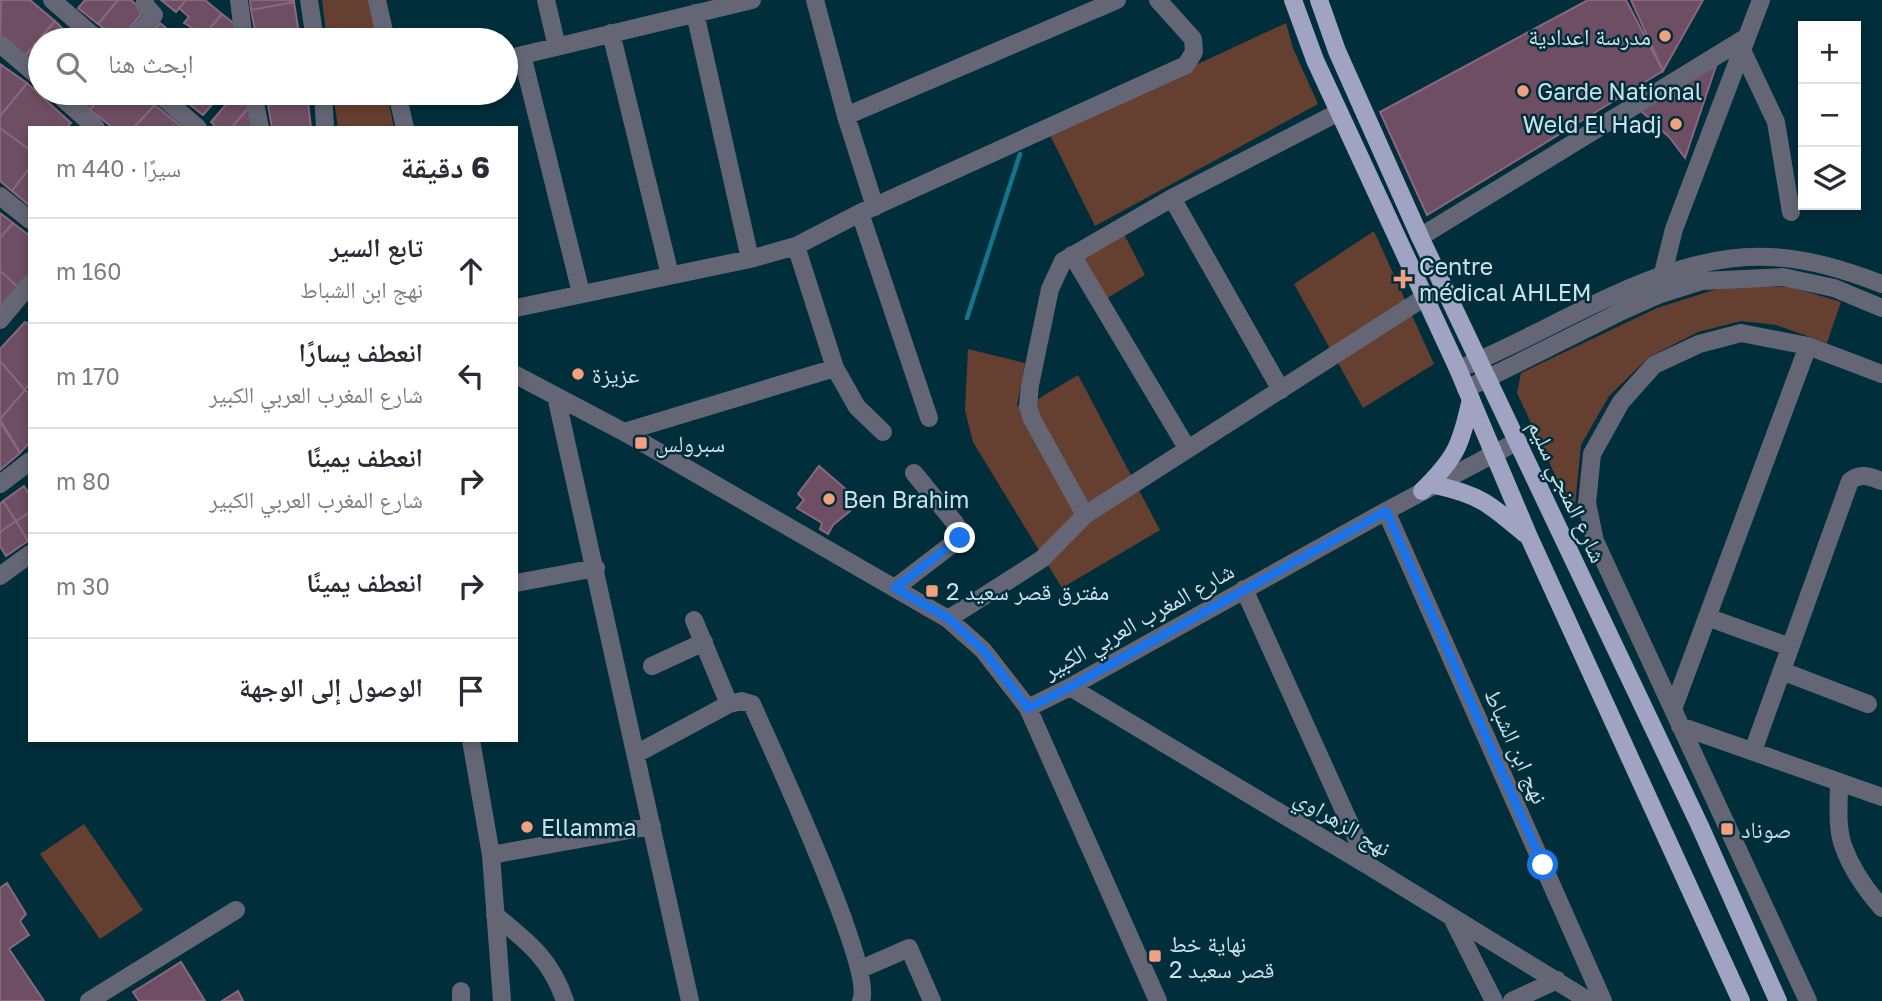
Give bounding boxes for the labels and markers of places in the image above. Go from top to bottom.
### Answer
place label: مدرسة اعدادية [1528,22,1651,50]
marker: مدرسة اعدادية [1657,28,1673,44]
place label: Garde National [1537,77,1702,105]
marker: Garde National [1515,83,1531,99]
place label: Weld El Hadj [1523,110,1662,138]
marker: Weld El Hadj [1668,116,1684,132]
place label: Centre médical AHLEM [1419,252,1591,306]
marker: Centre médical AHLEM [1393,269,1413,289]
place label: عزيزة [592,360,640,388]
marker: عزيزة [570,366,586,382]
place label: سبرولس [655,429,725,458]
marker: سبرولس [633,435,649,451]
place label: Ben Brahim [843,485,969,513]
marker: Ben Brahim [821,491,837,507]
place label: مفترق قصر سعيد 2 [946,577,1109,606]
marker: مفترق قصر سعيد 2 [924,583,940,599]
place label: Ellamma [541,813,636,841]
place label: صوناد [1741,815,1792,843]
marker: Ellamma [519,819,535,835]
marker: صوناد [1719,821,1735,837]
place label: نهاية خط قصر سعيد 2 [1169,929,1275,983]
marker: نهاية خط قصر سعيد 2 [1147,948,1163,964]

